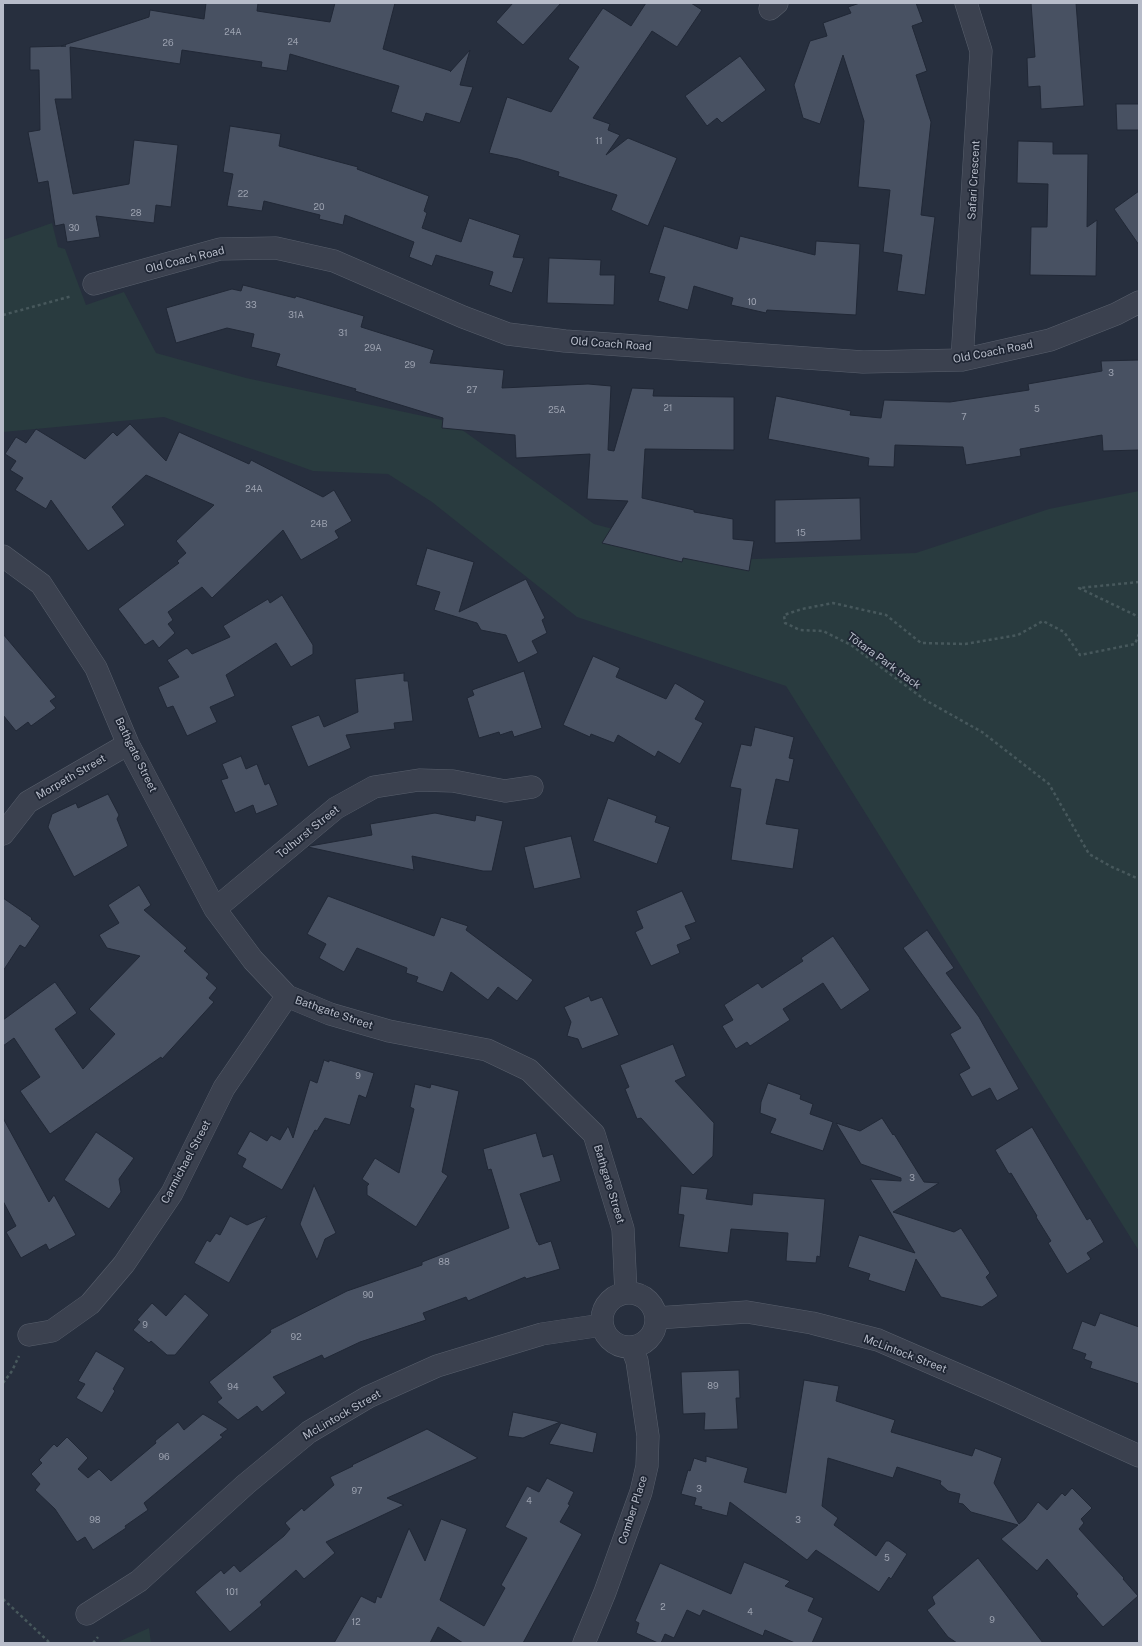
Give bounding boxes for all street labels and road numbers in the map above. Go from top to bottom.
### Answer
street label: Safari Crescent [965,140,983,220]
street label: Old Coach Road [144,244,226,276]
street label: Old Coach Road [570,335,652,353]
street label: Old Coach Road [952,338,1034,366]
street label: Tōtara Park track [845,630,923,692]
street label: Bathgate Street [112,715,160,795]
street label: Morpeth Street [34,752,108,802]
street label: Tolhurst Street [274,803,342,861]
street label: Bathgate Street [293,993,375,1033]
street label: Carmichael Street [158,1118,214,1206]
street label: Bathgate Street [591,1143,627,1225]
street label: McLintock Street [862,1332,948,1376]
street label: McLintock Street [301,1387,383,1443]
street label: Comber Place [616,1474,650,1546]

